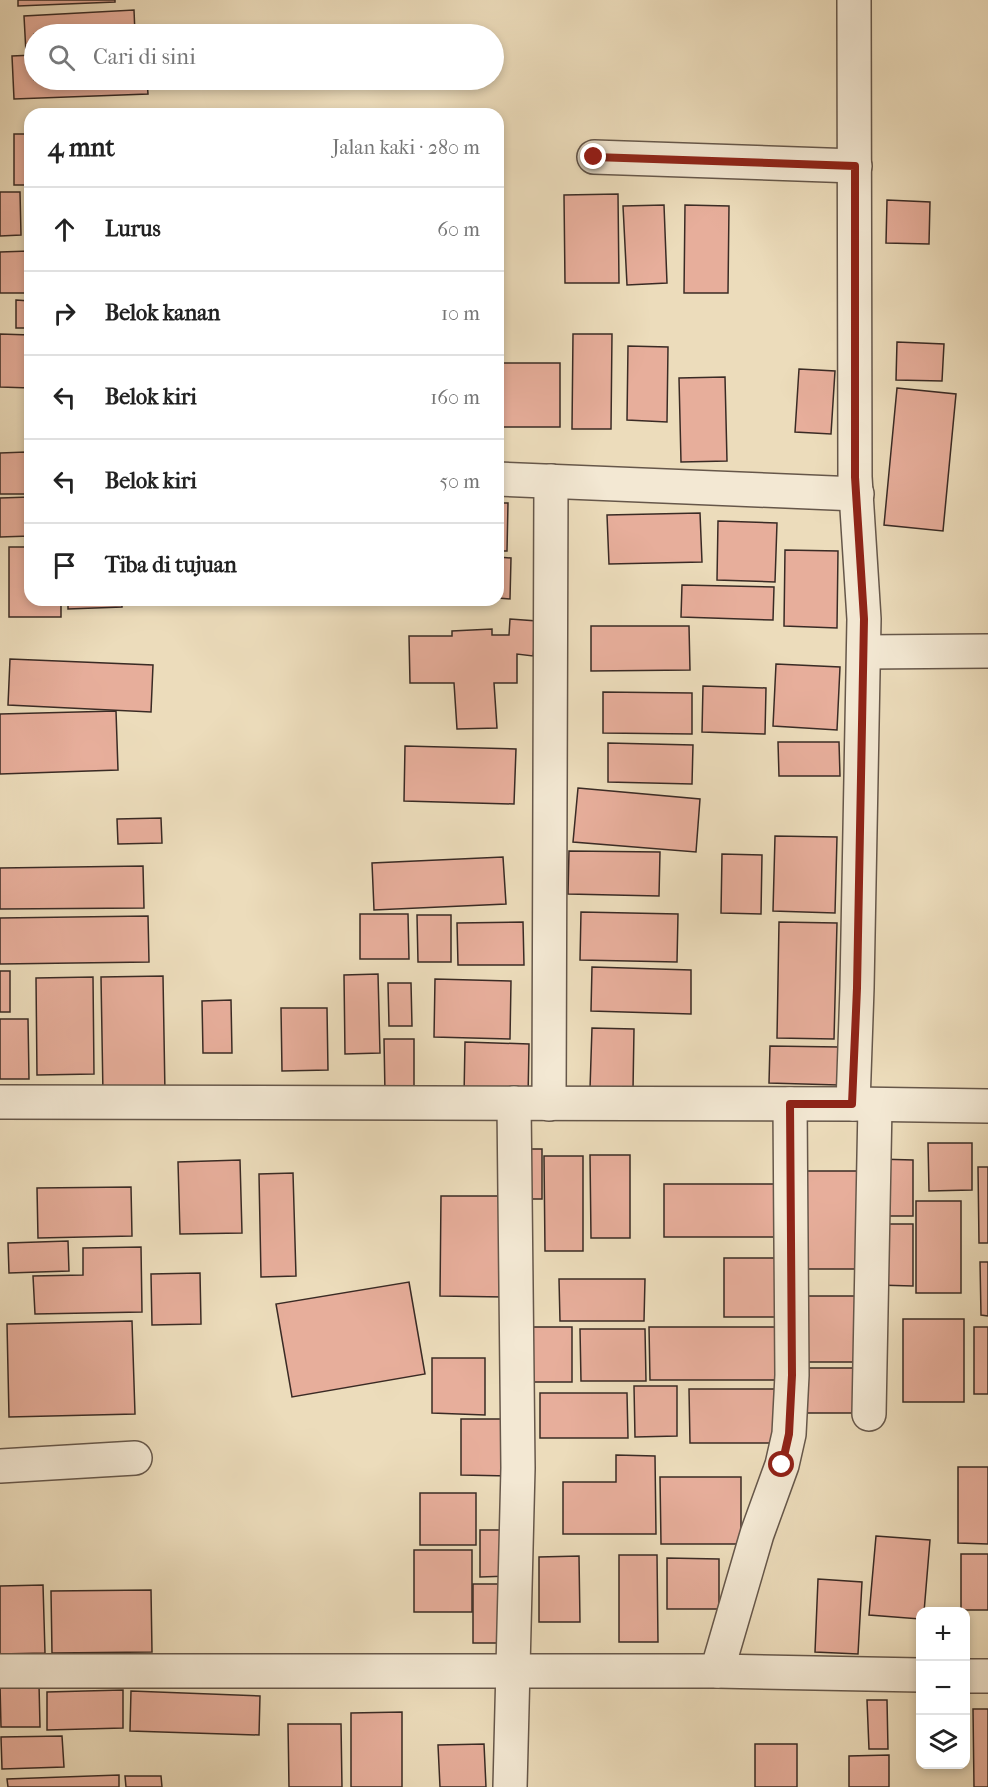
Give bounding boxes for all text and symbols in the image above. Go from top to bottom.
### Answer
search box [24,24,504,90]
icon: search [45,41,78,74]
text: Cari di sini [93,44,196,70]
text: 4 mnt [48,132,115,163]
text: Jalan kaki · 280 m [332,136,480,159]
route end [580,143,606,169]
icon: ahead [48,213,81,246]
text: Lurus [105,216,161,242]
text: 60 m [437,218,480,241]
icon: right [48,297,81,330]
text: Belok kanan [105,300,220,326]
text: 10 m [441,302,480,325]
icon: left [48,381,81,414]
text: Belok kiri [105,384,197,410]
text: 160 m [430,386,480,409]
icon: left [48,465,81,498]
text: Belok kiri [105,468,197,494]
text: 50 m [439,470,480,493]
icon: arrive [48,549,81,582]
text: Tiba di tujuan [105,552,237,578]
route start [768,1451,794,1477]
map controls [916,1607,970,1769]
button: + [916,1607,970,1661]
button: − [916,1661,970,1715]
button: layers [916,1715,970,1769]

